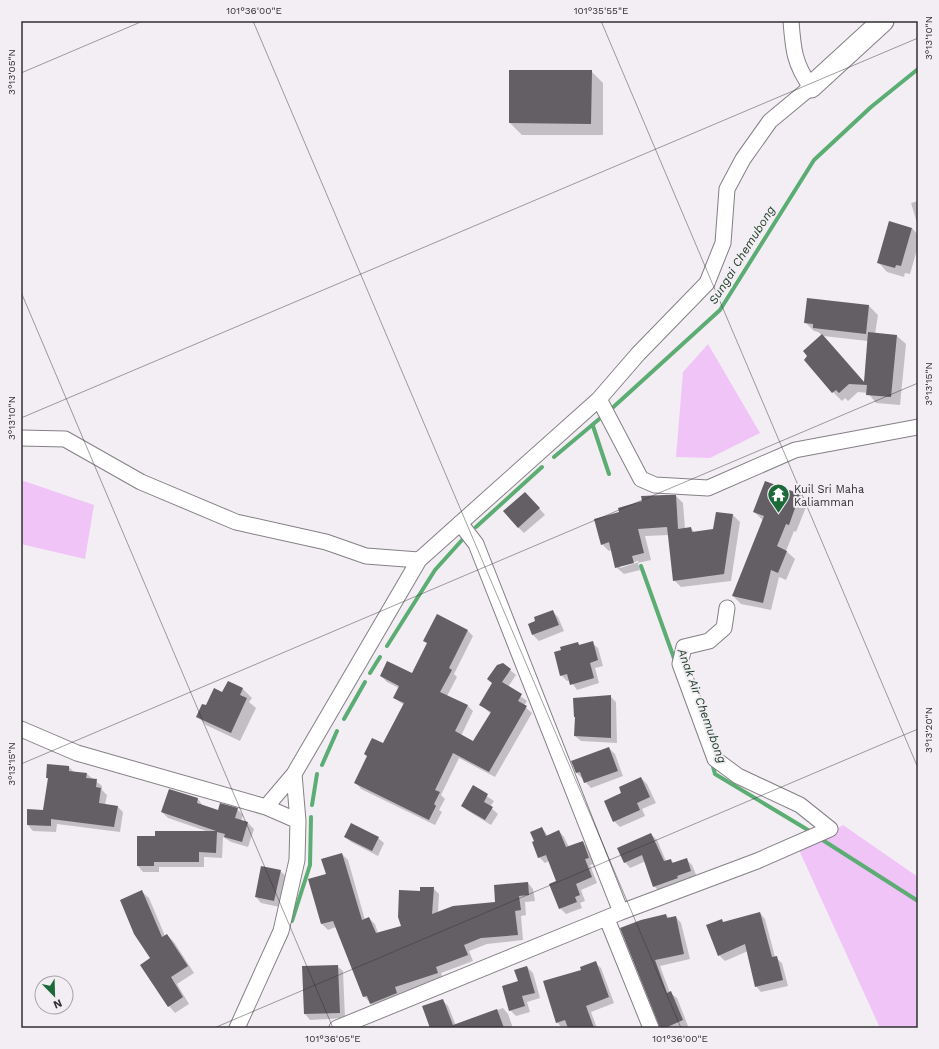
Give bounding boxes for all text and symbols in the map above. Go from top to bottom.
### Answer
text: 101°36'00"E [226,5,282,16]
text: 101°35'55"E [574,5,628,16]
text: 3°13'10"N [923,16,934,60]
text: 3°13'05"N [6,49,17,95]
water label: Sungai Chemubong [706,203,778,307]
text: 3°13'15"N [923,362,934,406]
text: 3°13'10"N [6,396,17,440]
temple icon: Kuil Sri Maha Kaliamman [765,482,791,515]
place label: Kuil Sri Maha Kaliamman [794,483,864,509]
water label: Anak Air Chemubong [674,646,729,765]
text: 3°13'20"N [923,707,934,753]
text: 3°13'15"N [6,742,17,786]
north arrow [34,975,74,1015]
text: N [51,996,64,1011]
text: 101°36'05"E [305,1033,361,1044]
text: 101°36'00"E [652,1033,708,1044]

